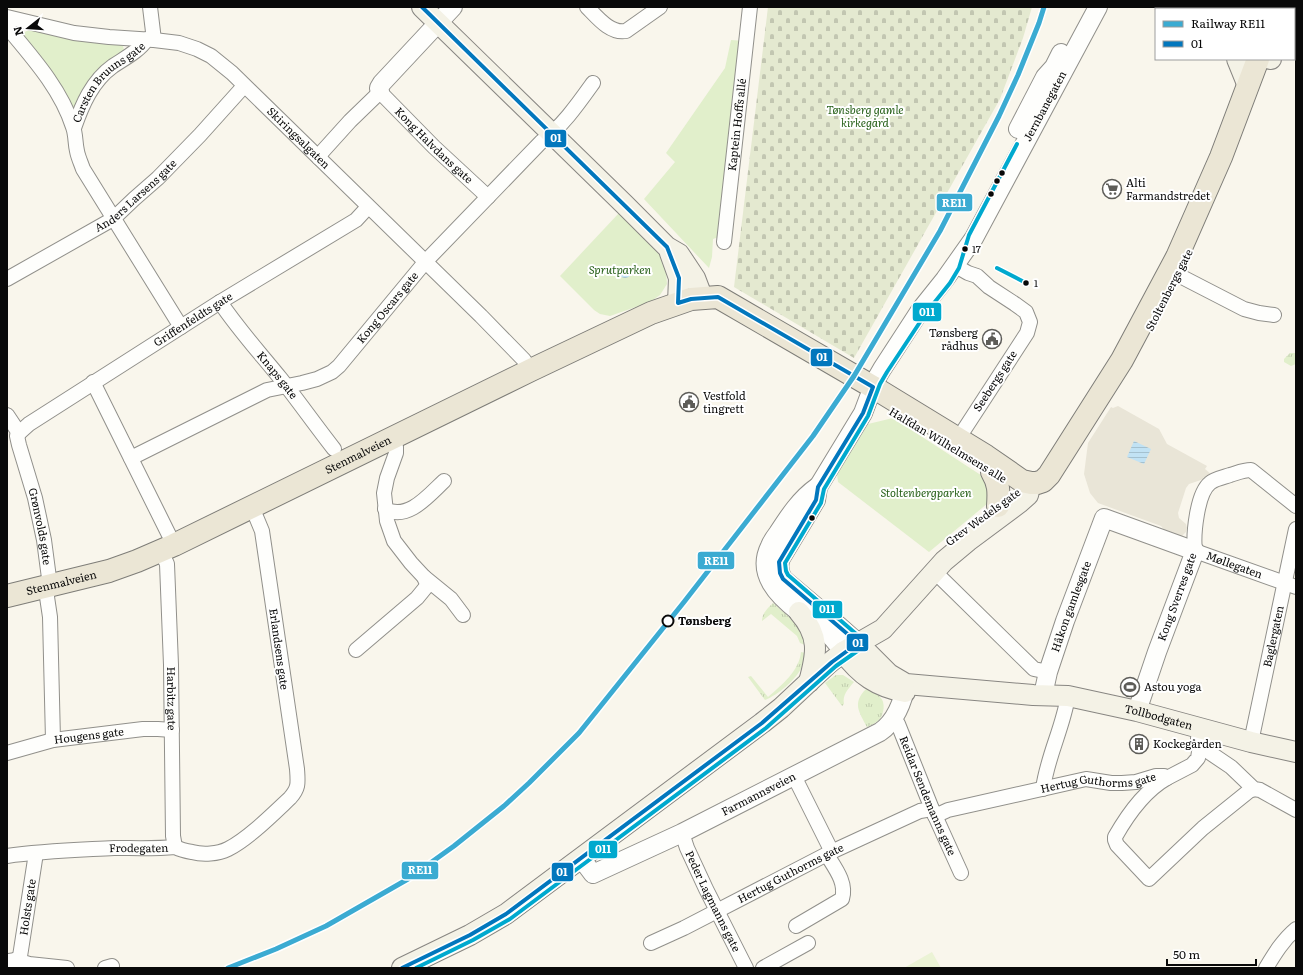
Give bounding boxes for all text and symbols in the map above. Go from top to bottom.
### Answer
north arrow [8,8,48,48]
legend [1155,8,1295,60]
text: Railway RE11 [1191,14,1265,32]
text: N [8,24,26,38]
text: 01 [1191,34,1203,52]
street label: Carsten Bruuns gate [68,37,148,125]
street label: Jernbanegaten [1018,68,1069,144]
street label: Kaptein Hoffs allé [723,77,749,172]
park label: Tønsberg gamle kirkegård [826,101,904,130]
street label: Skiringsalgaten [264,103,334,172]
street label: Kong Halvdans gate [392,103,477,187]
line badge: 01 [544,129,567,148]
text: 01 [550,129,562,145]
street label: Anders Larsens gate [91,155,180,235]
unlabelled marker [997,168,1007,178]
place label: Alti Farmandstredet [1126,174,1211,203]
unlabelled marker [992,176,1002,186]
supermarket icon: Alti Farmandstredet [1101,178,1123,200]
unlabelled marker [986,189,996,199]
line badge: RE11 [936,193,973,212]
text: RE11 [942,194,967,210]
place label: 17 [972,241,981,256]
marker: 17 [960,244,970,254]
street label: Stoltenbergs gate [1141,246,1196,333]
park label: Sprutparken [589,261,652,277]
street label: Kong Oscars gate [352,267,421,346]
place label: 1 [1034,275,1038,290]
marker: 1 [1021,278,1031,288]
street label: Griffenfeldts gate [150,287,235,350]
line badge: 011 [912,302,942,322]
text: 011 [919,303,935,319]
place label: Tønsberg rådhus [929,324,979,353]
public building icon: Tønsberg rådhus [981,328,1003,350]
street label: Knaps gate [254,347,302,402]
street label: Seebergs gate [968,347,1020,414]
line badge: 01 [810,348,833,367]
text: 01 [816,348,828,364]
place label: Vestfold tingrett [703,387,746,416]
public building icon: Vestfold tingrett [678,391,700,413]
street label: Halfdan Wilhelmsens alle [887,403,1011,486]
street label: Stenmalveien [322,431,393,477]
street label: Grev Wedels gate [942,483,1023,549]
park label: Stoltenbergparken [880,484,972,500]
street label: Grønvolds gate [25,485,56,566]
unlabelled marker [807,513,817,523]
street label: Møllegaten [1204,547,1265,582]
street label: Kong Sverres gate [1153,550,1200,643]
line badge: RE11 [697,551,735,570]
text: RE11 [704,552,729,568]
street label: Håkon gamlesgate [1046,558,1094,654]
street label: Stenmalveien [24,565,98,598]
line badge: 011 [812,600,843,619]
text: 011 [819,600,835,616]
street label: Baglergaten [1258,604,1287,668]
street label: Erlandsens gate [266,607,294,691]
place label: Tønsberg [678,612,731,628]
marker: Tønsberg [661,614,675,628]
line badge: 01 [846,633,869,652]
text: 01 [852,634,864,650]
street label: Harbitz gate [164,667,181,731]
sports icon: Astou yoga [1119,676,1141,698]
place label: Astou yoga [1144,678,1201,694]
street label: Tollbodgaten [1123,700,1195,733]
street label: Hougens gate [53,722,125,747]
street label: Reidar Sendemanns gate [896,733,961,858]
building icon: Kockegården [1128,733,1150,755]
place label: Kockegården [1153,735,1222,751]
street label: Farmannsveien [718,767,798,819]
street label: Hertug Guthorms gate [1039,767,1158,796]
street label: Hertug Guthorms gate [734,838,846,906]
street label: Frodegaten [108,839,169,855]
line badge: 011 [588,840,618,859]
text: 011 [595,840,611,856]
street label: Peder Lagmanns gate [682,848,746,954]
line badge: RE11 [401,861,439,880]
text: RE11 [408,861,433,877]
line badge: 01 [551,862,574,882]
text: 01 [556,863,568,879]
street label: Holsts gate [14,877,39,937]
scale bar [1167,941,1256,967]
text: 50 m [1173,945,1200,963]

